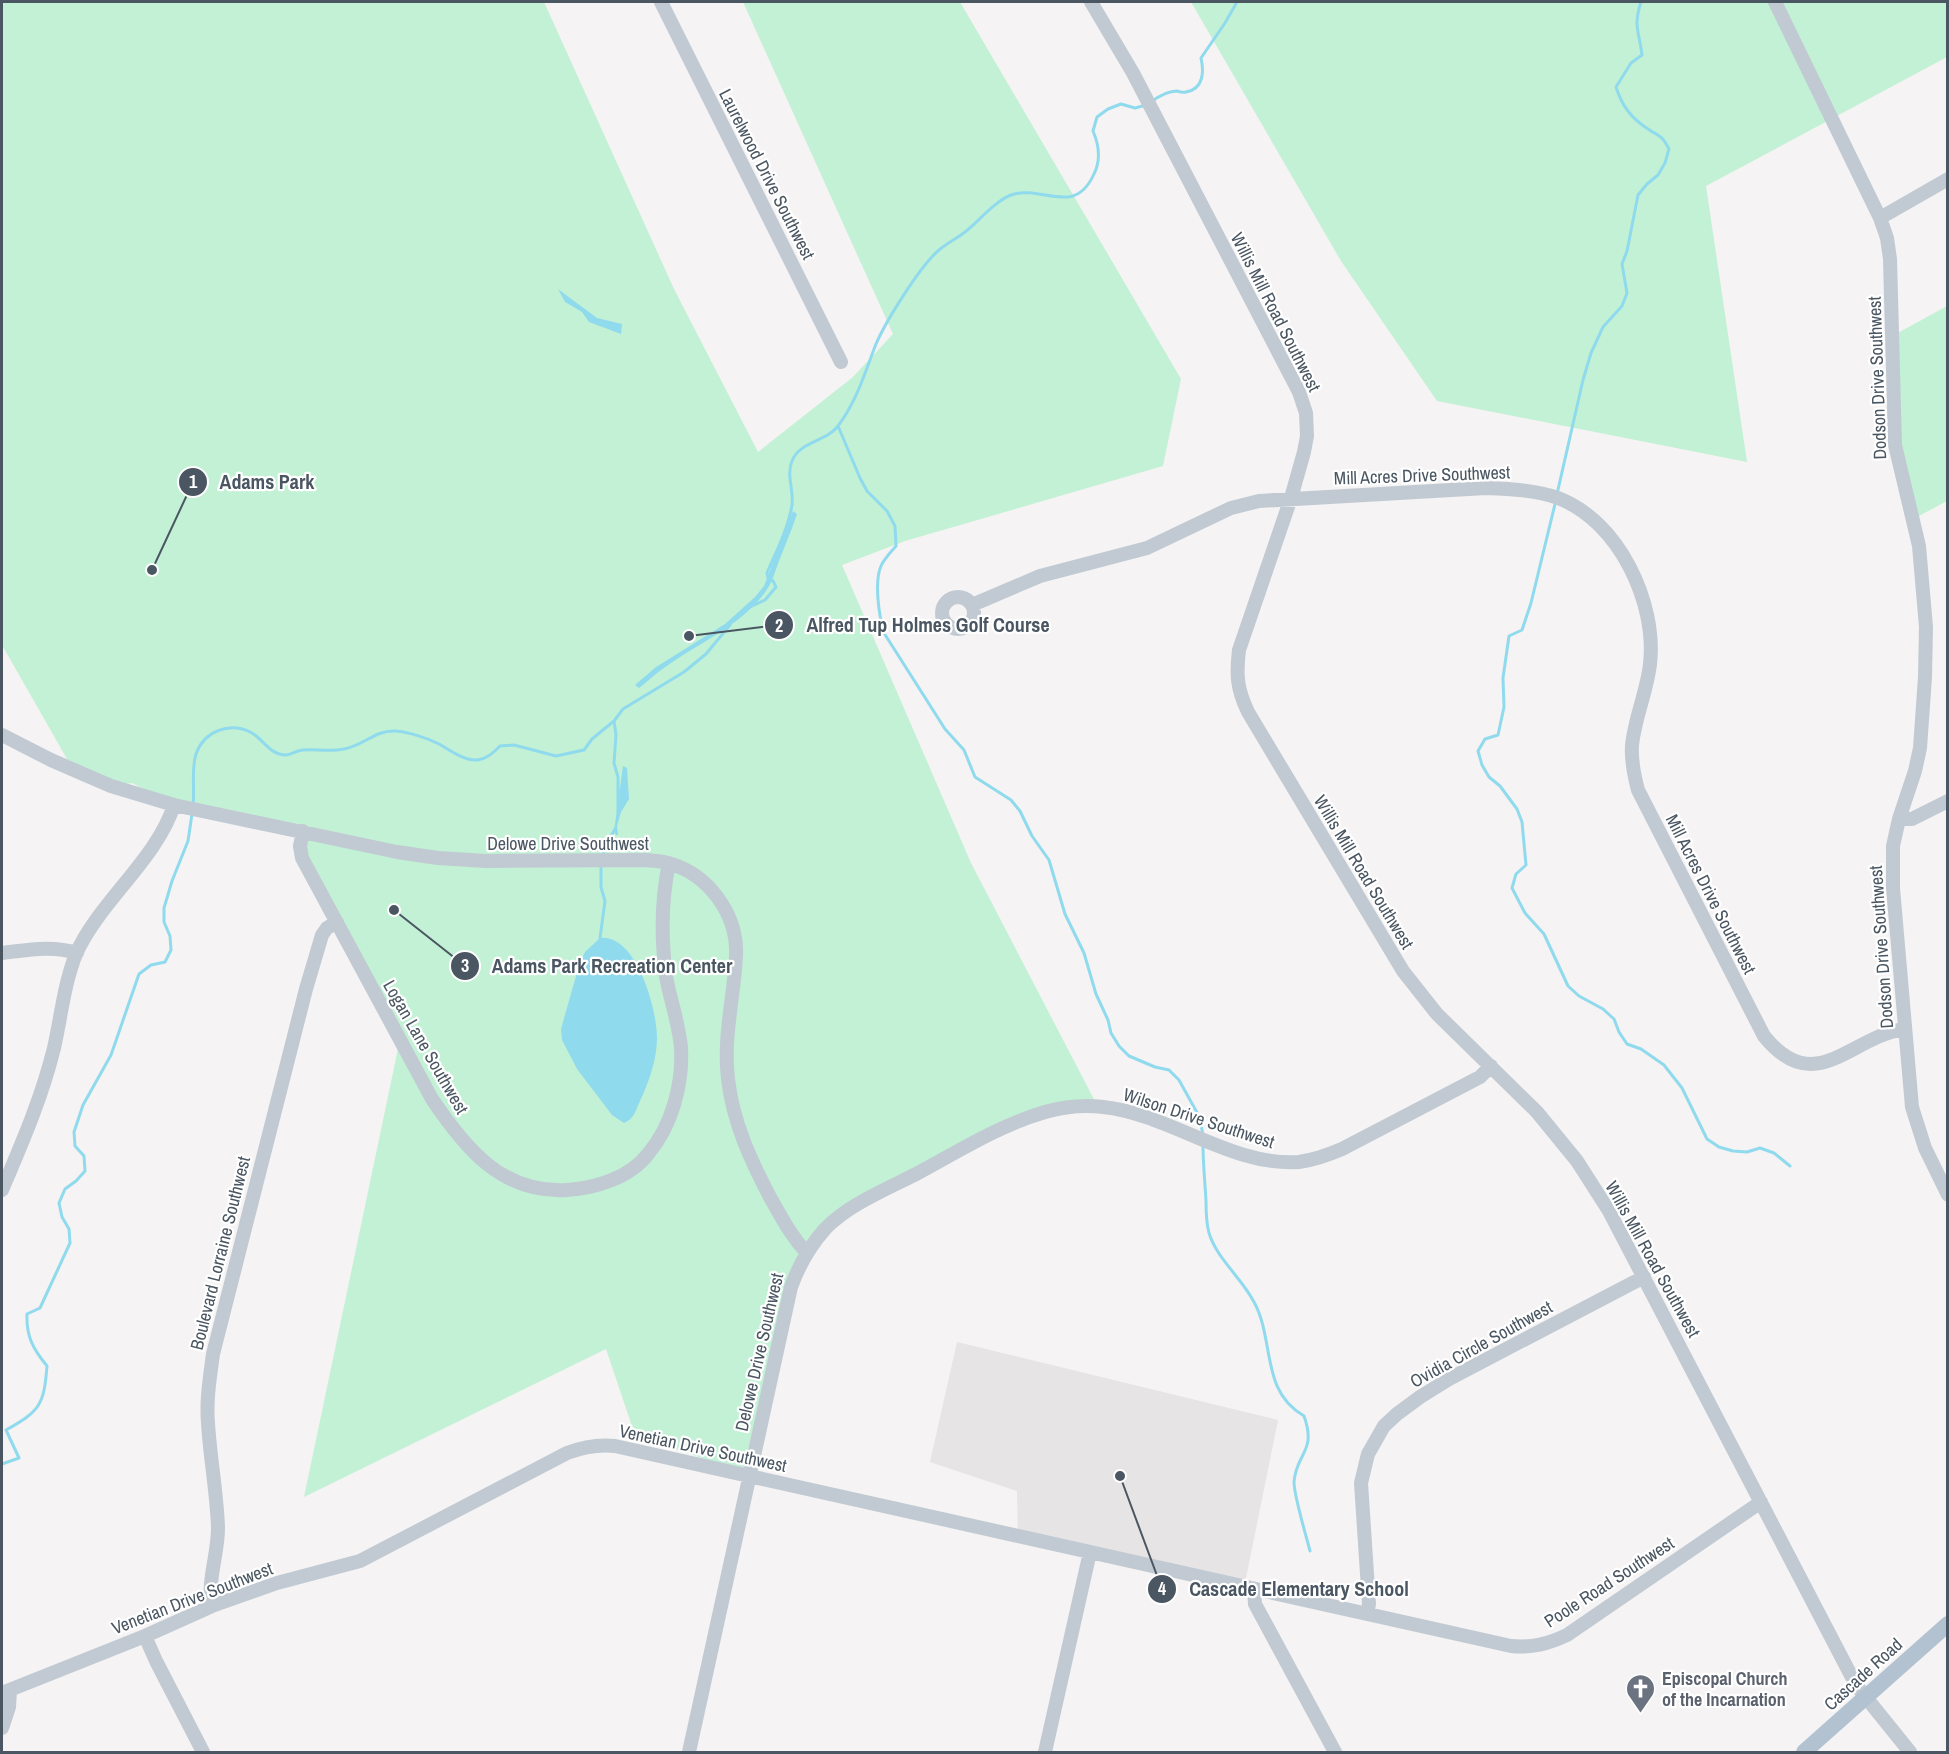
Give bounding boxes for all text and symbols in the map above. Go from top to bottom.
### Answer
street label: Laurelwood Drive Southwest [713,84,821,264]
street label: Willis Mill Road Southwest [1225,228,1327,396]
street label: Dodson Drive Southwest [1862,296,1892,460]
street label: Mill Acres Drive Southwest [1333,459,1511,491]
callout: Adams Park [178,463,327,501]
text: Adams Park [220,468,315,495]
text: 1 [189,469,198,494]
callout: Alfred Tup Holmes Golf Course [764,606,1061,644]
text: Alfred Tup Holmes Golf Course [806,611,1050,638]
text: 2 [775,613,783,638]
street label: Willis Mill Road Southwest [1308,790,1420,954]
street label: Mill Acres Drive Southwest [1660,810,1762,978]
street label: Delowe Drive Southwest [487,831,649,856]
street label: Dodson Drive Southwest [1863,865,1899,1029]
callout: Adams Park Recreation Center [450,947,745,985]
text: Adams Park Recreation Center [492,952,733,979]
text: 3 [461,953,469,978]
street label: Logan Lane Southwest [377,975,475,1119]
street label: Wilson Drive Southwest [1120,1082,1278,1154]
street label: Boulevard Lorraine Southwest [184,1154,256,1352]
street label: Willis Mill Road Southwest [1600,1176,1706,1342]
street label: Delowe Drive Southwest [729,1270,789,1434]
street label: Ovidia Circle Southwest [1405,1294,1557,1394]
street label: Venetian Drive Southwest [617,1418,789,1478]
street label: Poole Road Southwest [1539,1531,1679,1633]
street label: Venetian Drive Southwest [108,1556,276,1640]
callout: Cascade Elementary School [1147,1570,1421,1608]
text: Cascade Elementary School [1189,1575,1409,1602]
text: 4 [1158,1576,1167,1601]
street label: Cascade Road [1818,1632,1908,1716]
place label: Episcopal Church of the Incarnation [1662,1666,1788,1712]
church icon: Episcopal Church of the Incarnation [1625,1672,1657,1714]

